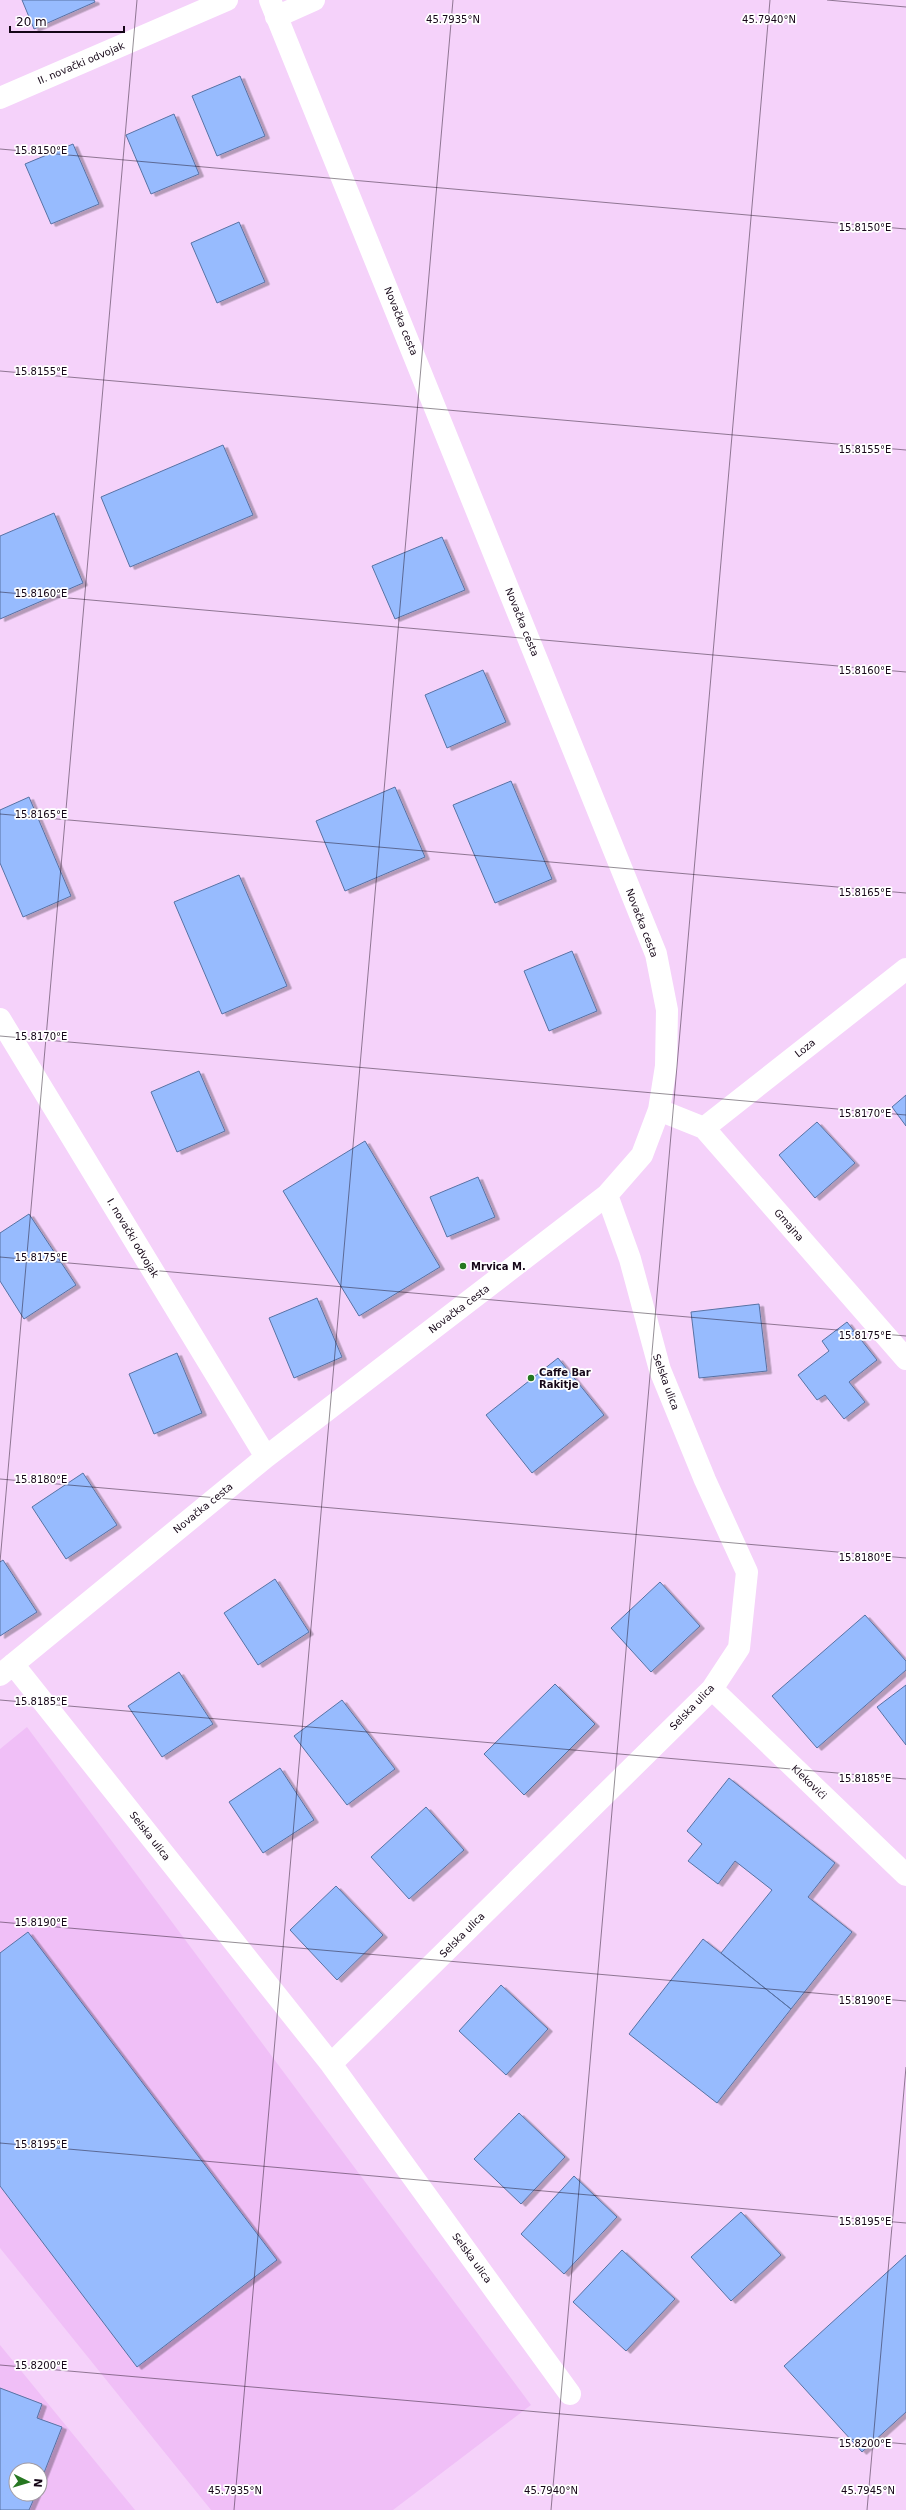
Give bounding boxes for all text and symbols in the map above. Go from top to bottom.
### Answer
scale bar [10,8,124,34]
text: 45.7935°N [426,14,480,25]
text: 45.7940°N [742,14,796,25]
text: 20 m [16,15,47,29]
street label: II. novački odvojak [36,40,126,86]
text: 15.8150°E [15,145,67,156]
text: 15.8150°E [839,222,891,233]
street label: Novačka cesta [382,285,420,357]
text: 15.8155°E [15,366,67,377]
text: 15.8155°E [839,444,891,455]
street label: Novačka cesta [503,586,541,658]
text: 15.8160°E [15,588,67,599]
text: 15.8160°E [839,665,891,676]
text: 15.8165°E [15,809,67,820]
street label: Novačka cesta [624,887,660,959]
text: 15.8165°E [839,887,891,898]
text: 15.8170°E [15,1031,67,1042]
street label: Loza [793,1037,817,1059]
text: 15.8170°E [839,1108,891,1119]
street label: I. novački odvojak [105,1196,161,1280]
street label: Gmajna [772,1207,806,1243]
text: 15.8175°E [15,1252,67,1263]
marker: Mrvica M. [458,1261,468,1271]
place label: Mrvica M. [471,1261,526,1272]
street label: Novačka cesta [427,1283,491,1335]
text: 15.8175°E [839,1330,891,1341]
street label: Selska ulica [651,1352,681,1412]
place label: Caffe Bar Rakitje [539,1367,591,1390]
marker: Caffe Bar Rakitje [526,1373,536,1383]
text: 15.8180°E [15,1474,67,1485]
street label: Novačka cesta [171,1481,235,1535]
text: 15.8180°E [839,1552,891,1563]
street label: Selska ulica [668,1682,716,1732]
text: 15.8185°E [15,1696,67,1707]
street label: Klekovići [789,1763,829,1801]
text: 15.8185°E [839,1773,891,1784]
street label: Selska ulica [128,1809,172,1863]
street label: Selska ulica [437,1910,487,1960]
text: 15.8190°E [15,1917,67,1928]
text: 15.8190°E [839,1995,891,2006]
text: 15.8195°E [15,2139,67,2150]
text: 15.8195°E [839,2216,891,2227]
street label: Selska ulica [450,2231,494,2285]
text: 15.8200°E [15,2360,67,2371]
text: 15.8200°E [839,2438,891,2449]
north arrow [8,2462,48,2502]
text: N [31,2478,44,2488]
text: 45.7935°N [208,2485,262,2496]
text: 45.7940°N [524,2485,578,2496]
text: 45.7945°N [841,2485,895,2496]

